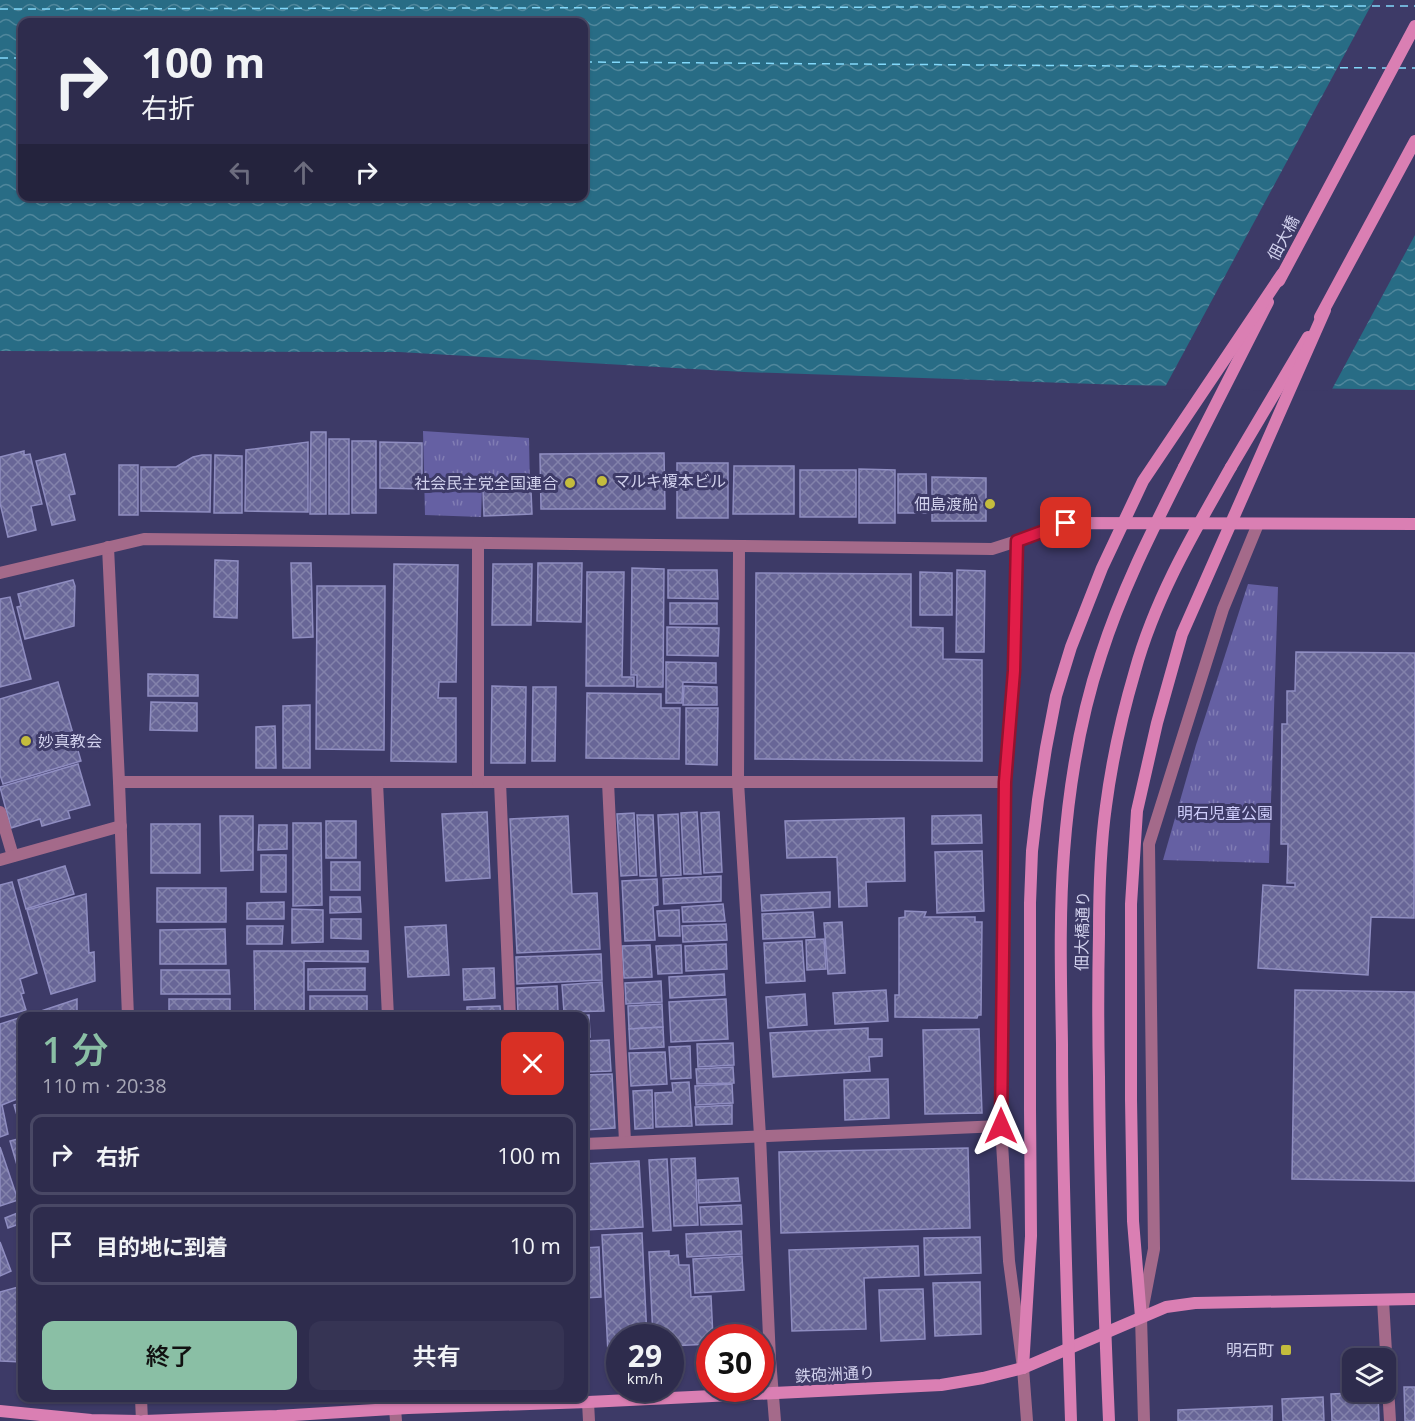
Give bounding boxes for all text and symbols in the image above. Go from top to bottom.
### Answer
text: 100 m [141,33,265,90]
icon: right [42,42,120,120]
text: 右折 [141,89,195,126]
icon: left [224,156,257,189]
icon: ahead [287,156,320,189]
icon: right [350,156,383,189]
street label: 佃大橋 [1262,212,1304,264]
place label: マルキ榎本ビル [614,470,726,492]
place label: 社会民主党全国連合 [414,472,558,494]
marker: マルキ榎本ビル [595,474,609,488]
marker: 社会民主党全国連合 [563,476,577,490]
place label: 佃島渡船 [914,493,978,515]
marker: 佃島渡船 [983,497,997,511]
pin [1040,497,1091,548]
icon: arrive [1049,506,1082,539]
place label: 妙真教会 [38,730,102,752]
marker: 妙真教会 [19,734,33,748]
park label: 明石児童公園 [1177,802,1273,824]
street label: 佃大橋通り [1070,891,1094,971]
text: 1 分 [42,1025,108,1074]
button: close [501,1032,564,1095]
text: 110 m · 20:38 [42,1072,167,1099]
position arrow [969,1094,1033,1158]
icon: right [45,1138,78,1171]
text: 100 m [497,1140,561,1170]
text: 右折 [96,1141,140,1171]
icon: arrive [45,1228,78,1261]
text: 10 m [510,1230,561,1260]
text: 目的地に到着 [96,1231,228,1261]
button: 終了 [42,1321,297,1390]
button: 共有 [309,1321,564,1390]
speed limit sign: 30 [696,1324,774,1402]
text: 29 [628,1335,662,1376]
place label: 明石町 [1226,1339,1274,1361]
marker: 明石町 [1279,1343,1293,1357]
map controls [1342,1348,1396,1402]
button: layers [1342,1348,1396,1402]
street label: 鉄砲洲通り [794,1361,876,1387]
text: km/h [627,1368,663,1388]

